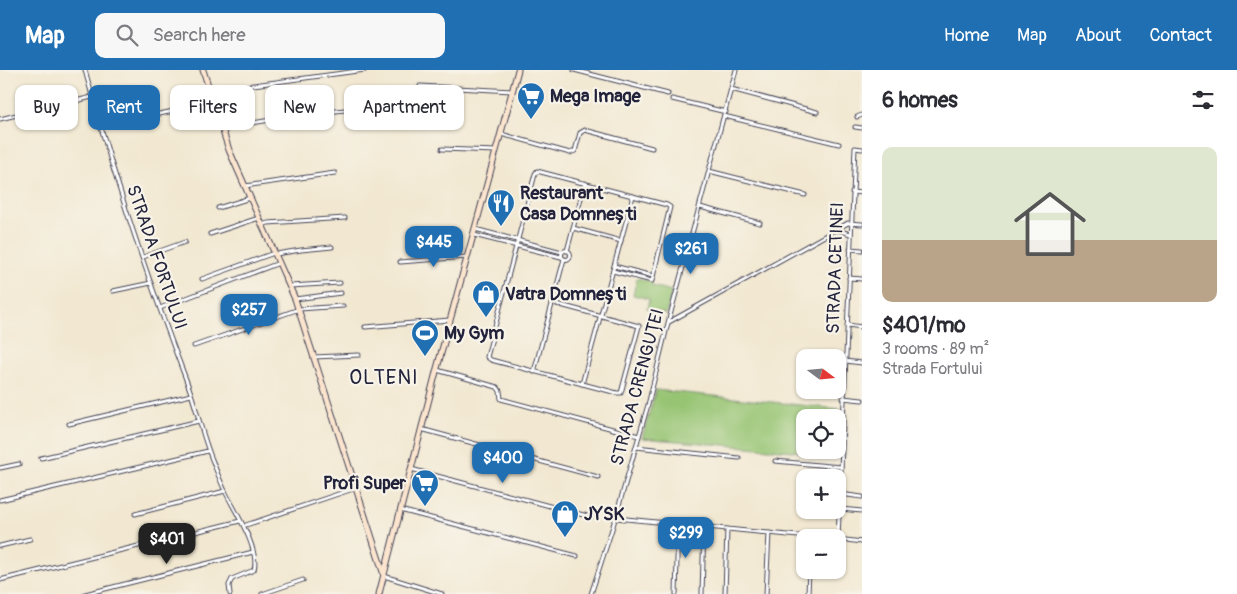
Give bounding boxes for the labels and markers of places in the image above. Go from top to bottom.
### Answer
supermarket icon: Mega Image [516,81,546,120]
place label: Mega Image [550,85,642,108]
place label: Restaurant Casa Domnești [520,182,637,226]
restaurant icon: Restaurant Casa Domnești [486,188,516,227]
pin: $445 [404,226,464,268]
pin: $261 [661,232,721,275]
shop icon: Vatra Domnești [471,279,501,318]
place label: Vatra Domnești [505,283,626,306]
pin: $257 [219,294,279,336]
sports icon: My Gym [410,318,440,357]
place label: My Gym [444,322,504,345]
pin: $400 [473,442,533,484]
supermarket icon: Profi Super [410,468,440,507]
place label: Profi Super [323,472,407,495]
shop icon: JYSK [550,499,580,538]
place label: JYSK [584,503,625,526]
pin: $299 [656,516,716,559]
pin: $401 [137,522,197,565]

